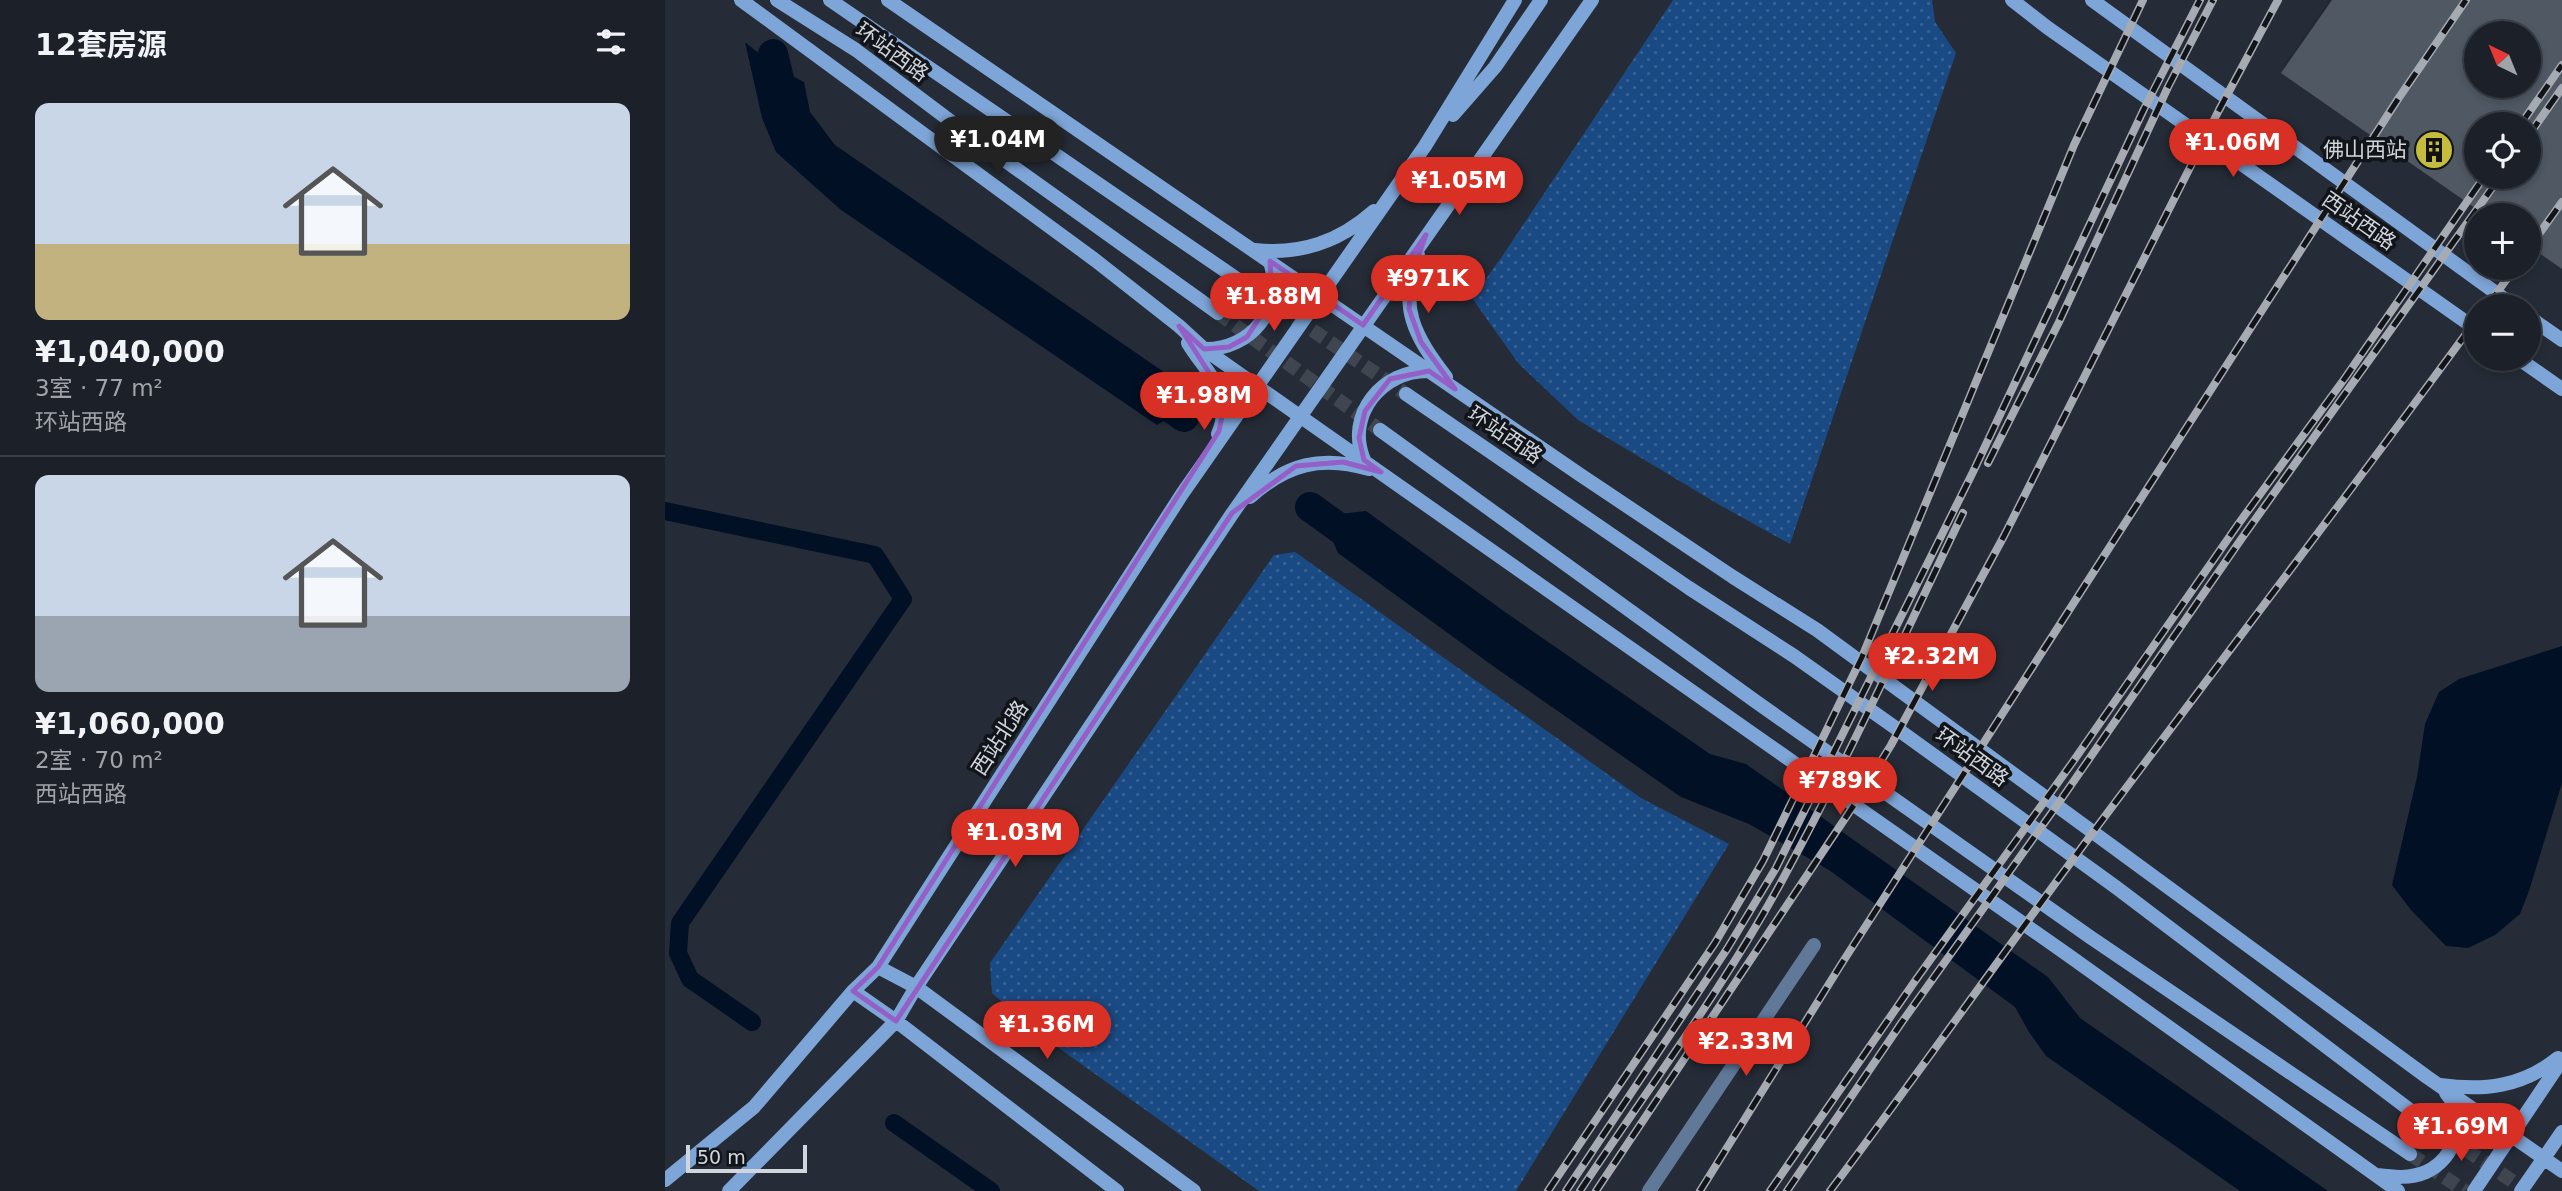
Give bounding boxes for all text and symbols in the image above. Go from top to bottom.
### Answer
street label: 环站西路 [851,18,933,86]
north arrow [2464,21,2541,98]
map controls [2464,21,2541,371]
icon: filters [592,23,630,61]
text: 12套房源 [35,27,167,62]
button: locate [2464,112,2541,189]
pin: ¥1.04M [941,116,1055,176]
pin: ¥1.06M [2176,120,2290,179]
text: ¥1.04M [950,126,1046,152]
text: ¥1.06M [2185,129,2281,155]
building icon: 佛山西站 [2413,129,2455,171]
place label: 佛山西站 [2323,138,2407,162]
icon: home [270,148,396,274]
pin: ¥1.05M [1402,158,1516,217]
text: ¥1.05M [1411,167,1507,193]
street label: 西站西路 [2318,187,2400,255]
button: + [2464,203,2541,280]
pin: ¥971K [1379,256,1477,315]
text: ¥971K [1387,265,1469,291]
pin: ¥1.88M [1217,274,1331,333]
text: ¥1.88M [1226,283,1322,309]
button: − [2464,294,2541,371]
text: ¥1,040,000 [35,334,225,369]
pin: ¥1.98M [1147,372,1261,432]
text: 3室 · 77 m² [35,375,163,401]
text: ¥1.98M [1156,382,1252,408]
street label: 环站西路 [1463,402,1547,468]
text: 环站西路 [35,409,127,435]
icon: home [270,520,396,646]
pin: ¥2.32M [1875,634,1989,693]
text: ¥2.32M [1884,643,1980,669]
street label: 西站北路 [967,696,1033,780]
text: ¥1,060,000 [35,706,225,741]
street label: 环站西路 [1931,723,2013,791]
text: 2室 · 70 m² [35,747,163,773]
pin: ¥789K [1791,758,1889,817]
text: ¥789K [1799,767,1881,793]
text: 西站西路 [35,781,127,807]
pin: ¥1.03M [958,810,1072,869]
text: ¥1.03M [967,819,1063,845]
pin: ¥1.36M [990,1002,1104,1061]
text: ¥1.36M [999,1011,1095,1037]
pin: ¥2.33M [1689,1018,1803,1078]
text: ¥2.33M [1698,1028,1794,1054]
pin: ¥1.69M [2404,1104,2518,1163]
text: ¥1.69M [2413,1113,2509,1139]
scale bar [686,1142,807,1174]
text: 50 m [697,1146,746,1168]

